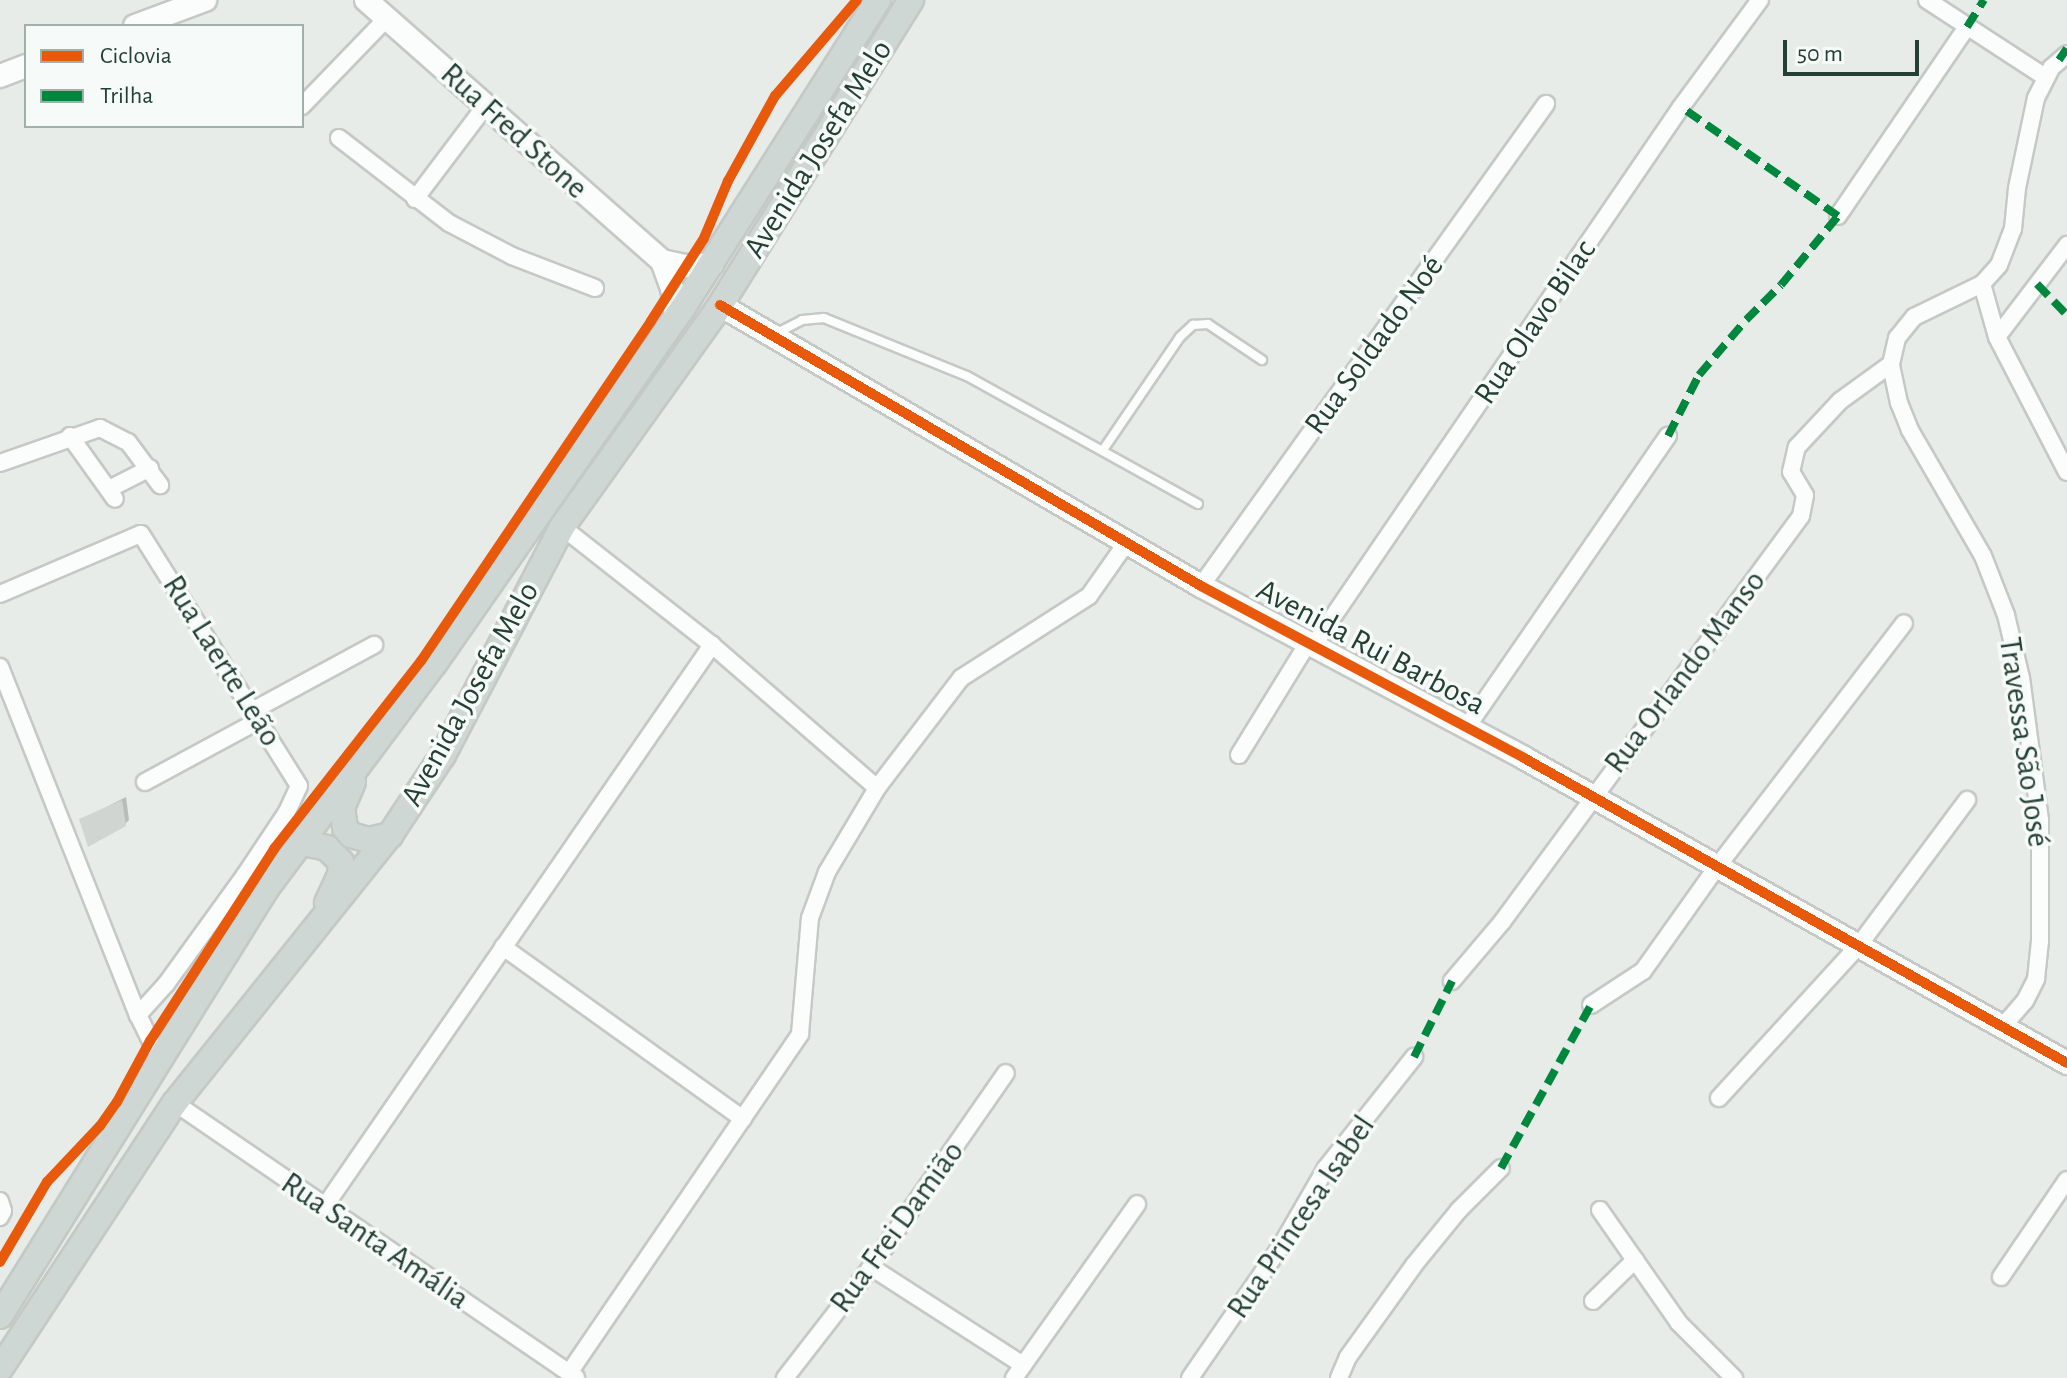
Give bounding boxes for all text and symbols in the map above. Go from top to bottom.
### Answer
legend [24,24,304,128]
scale bar [1787,24,1923,74]
street label: Avenida Josefa Melo [735,33,901,265]
text: 50 m [1797,42,1843,66]
text: Ciclovia [100,44,172,68]
street label: Rua Fred Stone [433,55,595,207]
text: Trilha [100,84,153,108]
street label: Rua Olavo Bilac [1466,232,1604,412]
street label: Rua Soldado Noé [1296,248,1452,442]
street label: Rua Orlando Manso [1596,563,1774,781]
street label: Rua Laerte Leão [154,568,290,754]
street label: Avenida Rui Barbosa [1250,570,1492,724]
street label: Avenida Josefa Melo [392,575,548,813]
street label: Travessa São José [1990,635,2058,849]
street label: Rua Princesa Isabel [1219,1108,1383,1326]
street label: Rua Frei Damião [822,1134,972,1320]
street label: Rua Santa Amália [274,1164,476,1318]

